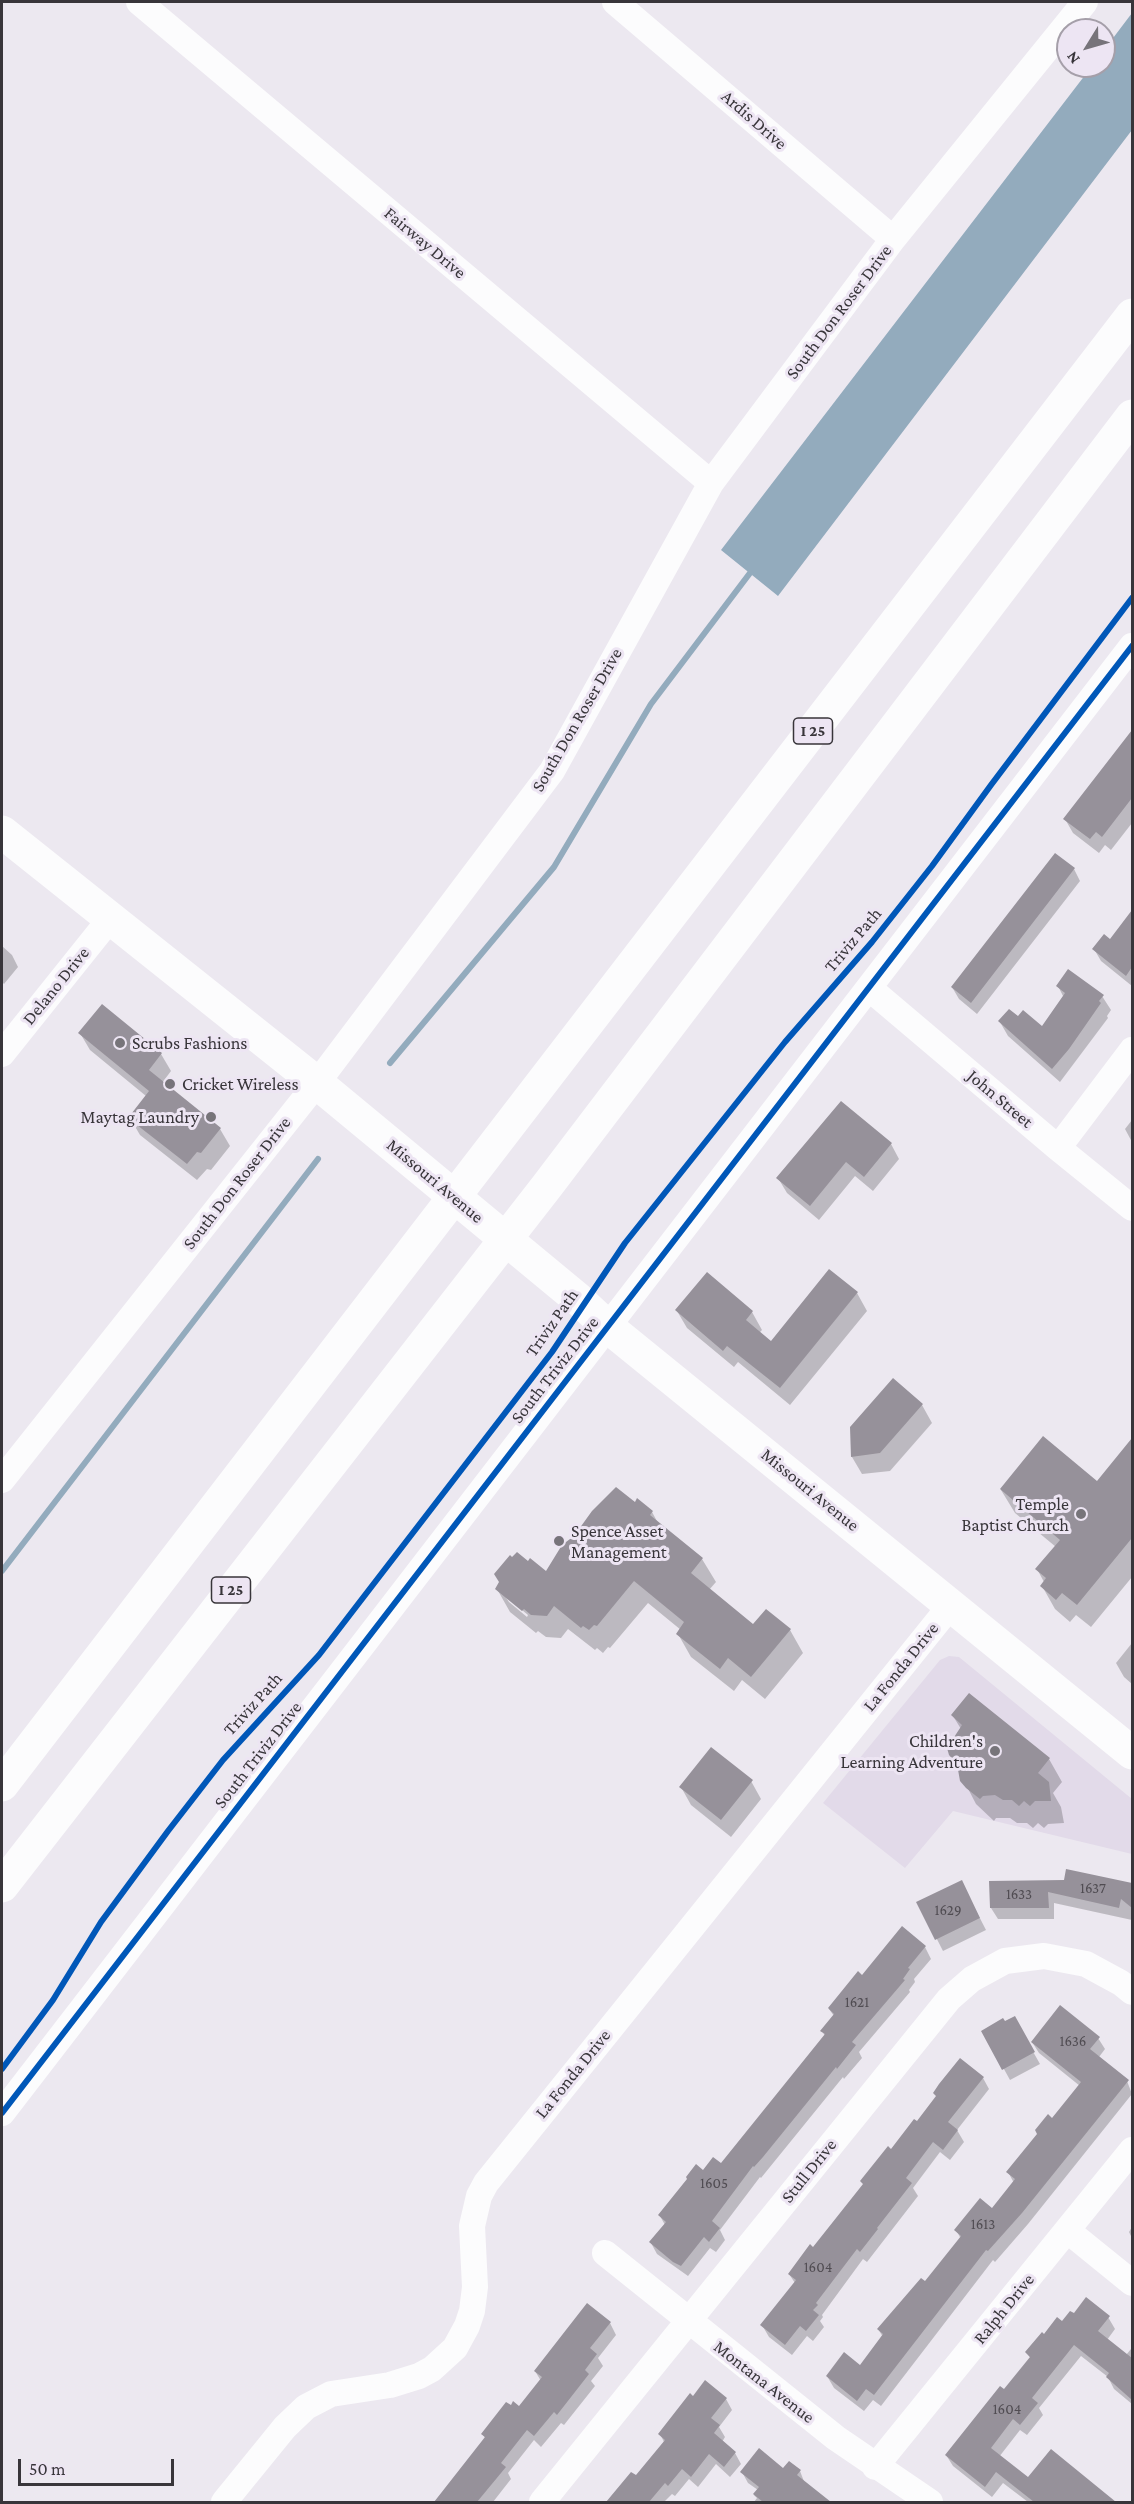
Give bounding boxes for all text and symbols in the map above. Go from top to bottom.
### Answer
north arrow [1056,18,1116,78]
text: N [1063,48,1083,67]
street label: Ardis Drive [717,86,791,154]
street label: Fairway Drive [380,203,470,283]
street label: South Don Roser Drive [781,241,897,383]
street label: South Don Roser Drive [527,644,627,796]
road number: I 25 [794,718,832,744]
street label: Triviz Path [820,903,886,977]
street label: Delano Drive [18,943,94,1029]
place label: Scrubs Fashions [132,1032,247,1054]
marker: Scrubs Fashions [113,1036,127,1050]
street label: John Street [963,1065,1037,1133]
place label: Cricket Wireless [182,1073,298,1095]
marker: Cricket Wireless [163,1077,177,1091]
place label: Maytag Laundry [80,1106,199,1128]
marker: Maytag Laundry [204,1110,218,1124]
street label: South Don Roser Drive [178,1112,296,1254]
street label: Missouri Avenue [382,1134,488,1228]
street label: Triviz Path [521,1285,583,1361]
street label: South Triviz Drive [506,1312,604,1428]
street label: Missouri Avenue [757,1444,863,1536]
place label: Temple Baptist Church [961,1493,1069,1536]
marker: Temple Baptist Church [1074,1507,1088,1521]
place label: Spence Asset Management [571,1520,667,1562]
marker: Spence Asset Management [552,1534,566,1548]
road number: I 25 [212,1577,250,1603]
street label: La Fonda Drive [859,1618,943,1716]
street label: Triviz Path [219,1668,287,1740]
street label: South Triviz Drive [209,1697,307,1813]
place label: Children's Learning Adventure [840,1730,983,1772]
marker: Children's Learning Adventure [988,1744,1002,1758]
house number: 1637 [1080,1879,1106,1897]
house number: 1633 [1006,1885,1032,1903]
house number: 1629 [934,1901,962,1919]
house number: 1621 [845,1993,869,2011]
street label: La Fonda Drive [531,2025,615,2123]
house number: 1636 [1060,2032,1086,2050]
street label: Stull Drive [777,2135,841,2207]
house number: 1605 [700,2174,728,2192]
house number: 1613 [971,2215,995,2233]
house number: 1604 [804,2258,832,2276]
street label: Ralph Drive [969,2269,1039,2349]
street label: Montana Avenue [709,2336,819,2428]
house number: 1604 [993,2400,1021,2418]
scale bar [21,2447,177,2485]
text: 50 m [29,2459,66,2479]

